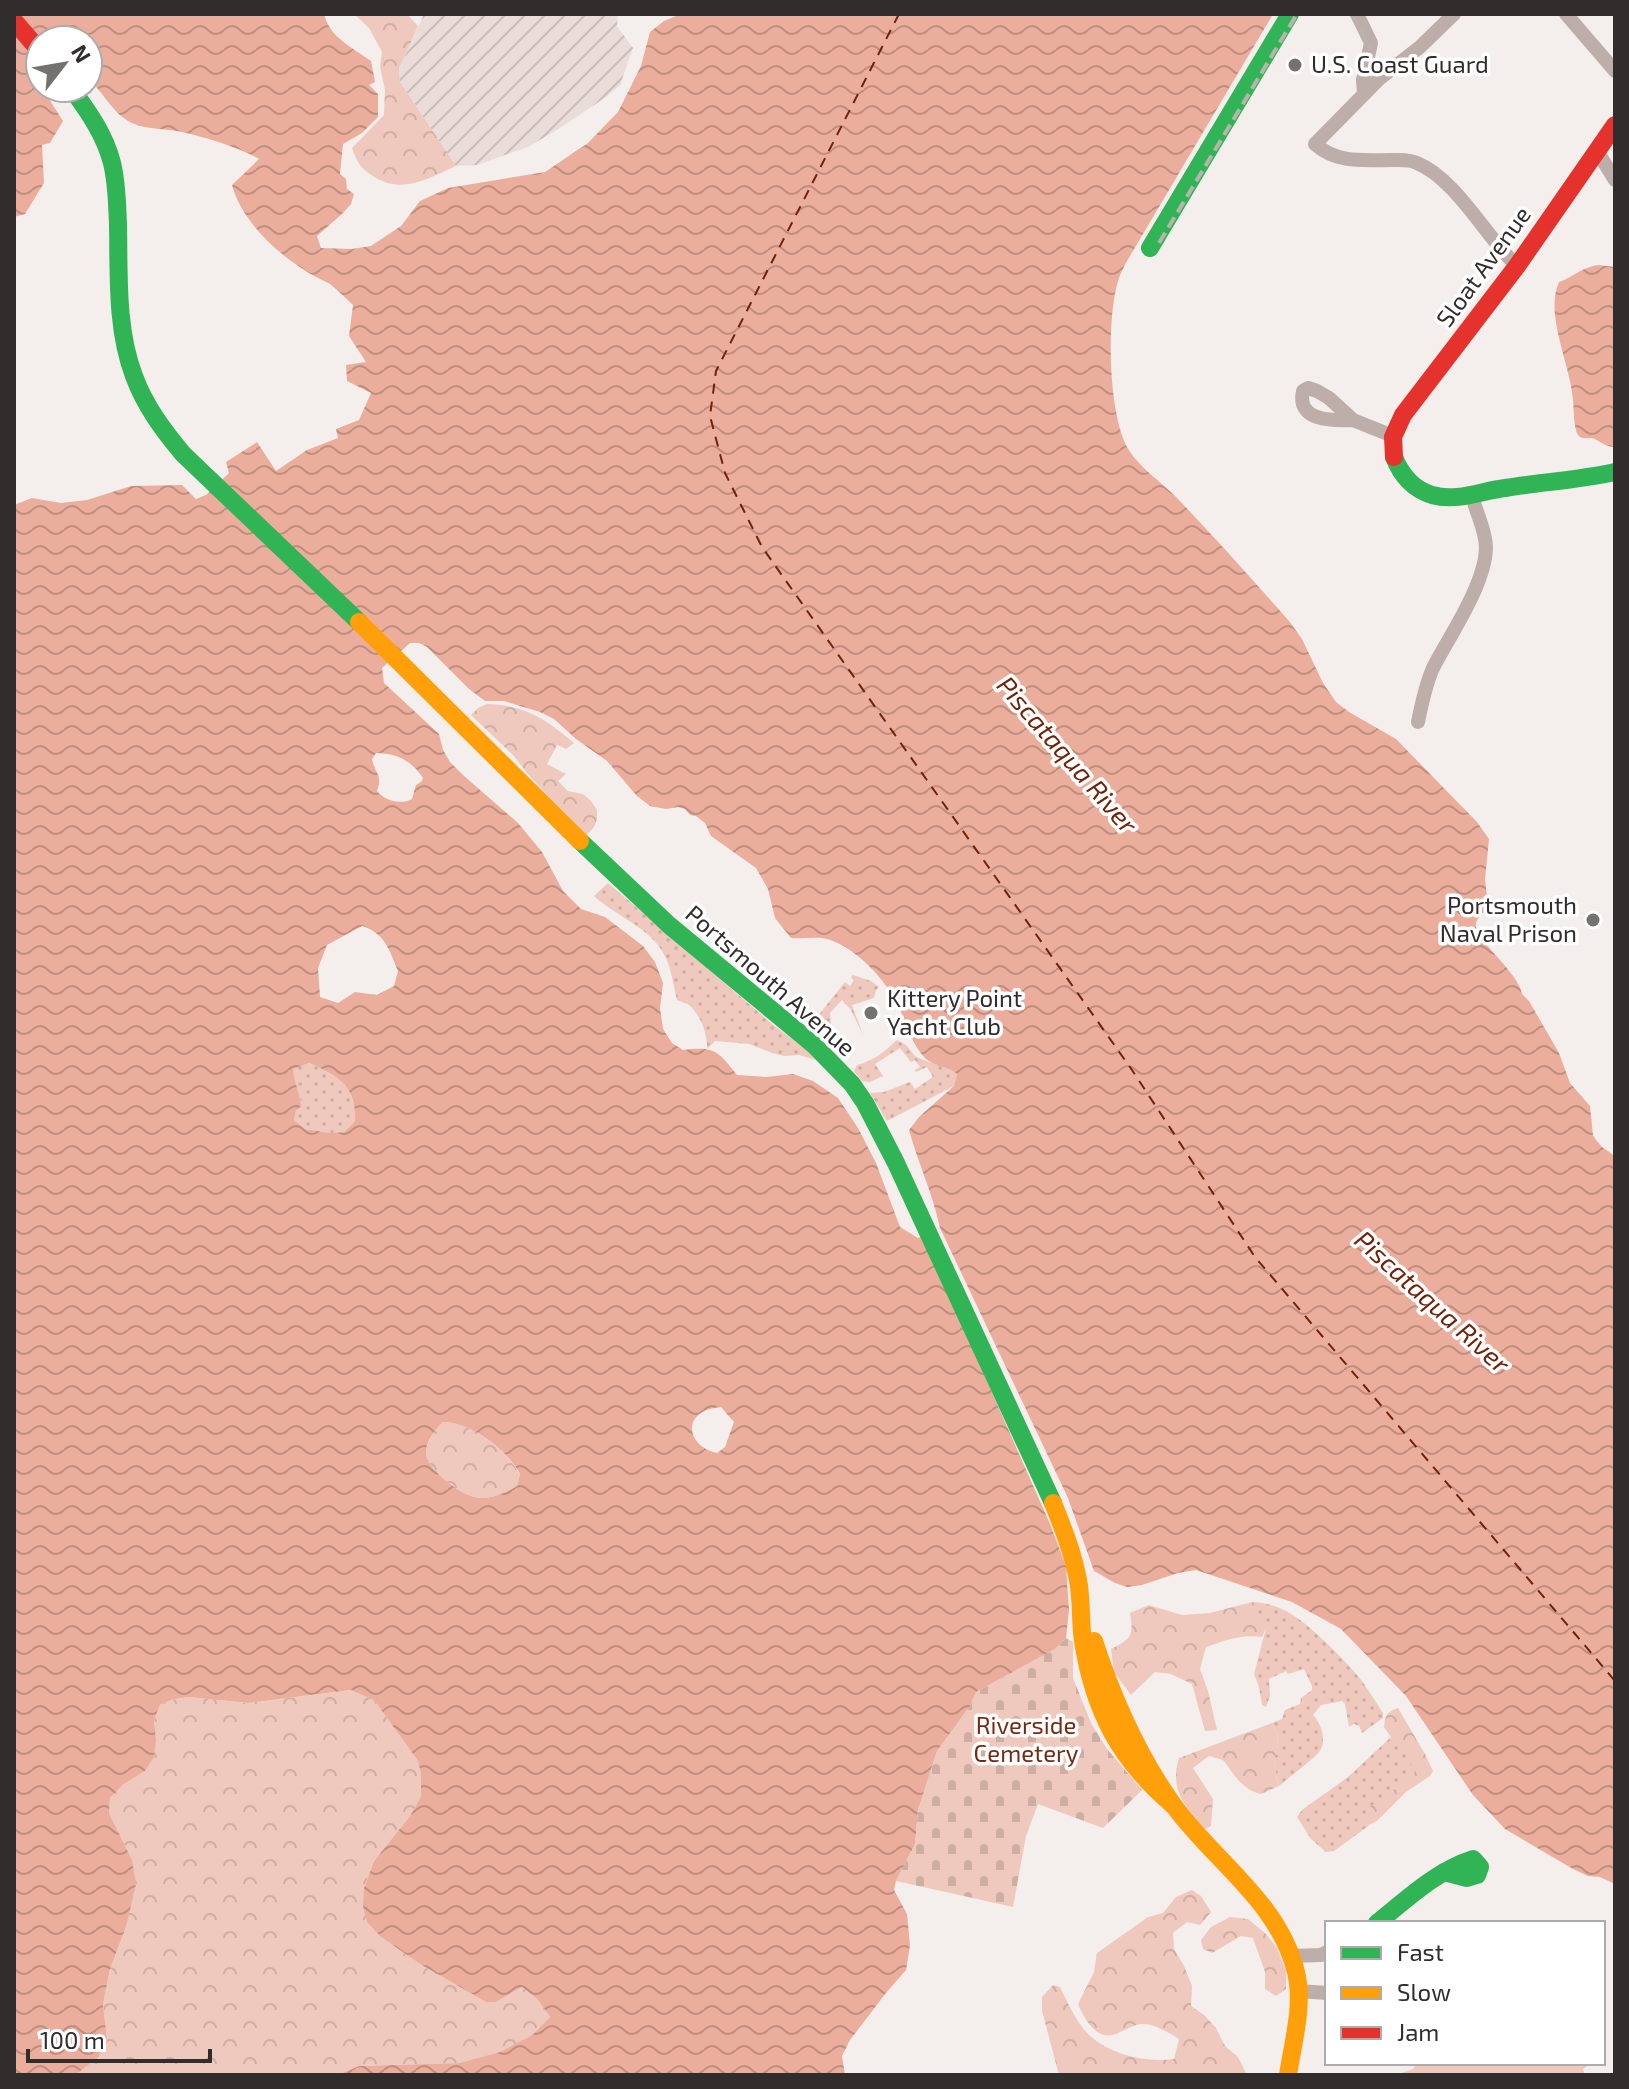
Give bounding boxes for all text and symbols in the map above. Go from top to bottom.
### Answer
north arrow [24,24,104,104]
text: N [67,40,97,67]
place label: U.S. Coast Guard [1311,49,1489,78]
marker: U.S. Coast Guard [1286,56,1304,74]
street label: Sloat Avenue [1429,200,1536,332]
water label: Piscataqua River [992,669,1145,839]
place label: Portsmouth Naval Prison [1440,890,1577,947]
street label: Portsmouth Avenue [680,898,862,1061]
marker: Portsmouth Naval Prison [1584,911,1602,929]
place label: Kittery Point Yacht Club [887,983,1022,1040]
marker: Kittery Point Yacht Club [862,1004,880,1022]
water label: Piscataqua River [1349,1223,1517,1379]
park label: Riverside Cemetery [974,1710,1079,1767]
legend [1325,1921,1605,2065]
text: Fast [1397,1937,1444,1966]
text: Slow [1397,1977,1451,2006]
scale bar [28,2013,210,2063]
text: Jam [1397,2017,1439,2046]
text: 100 m [40,2025,105,2054]

